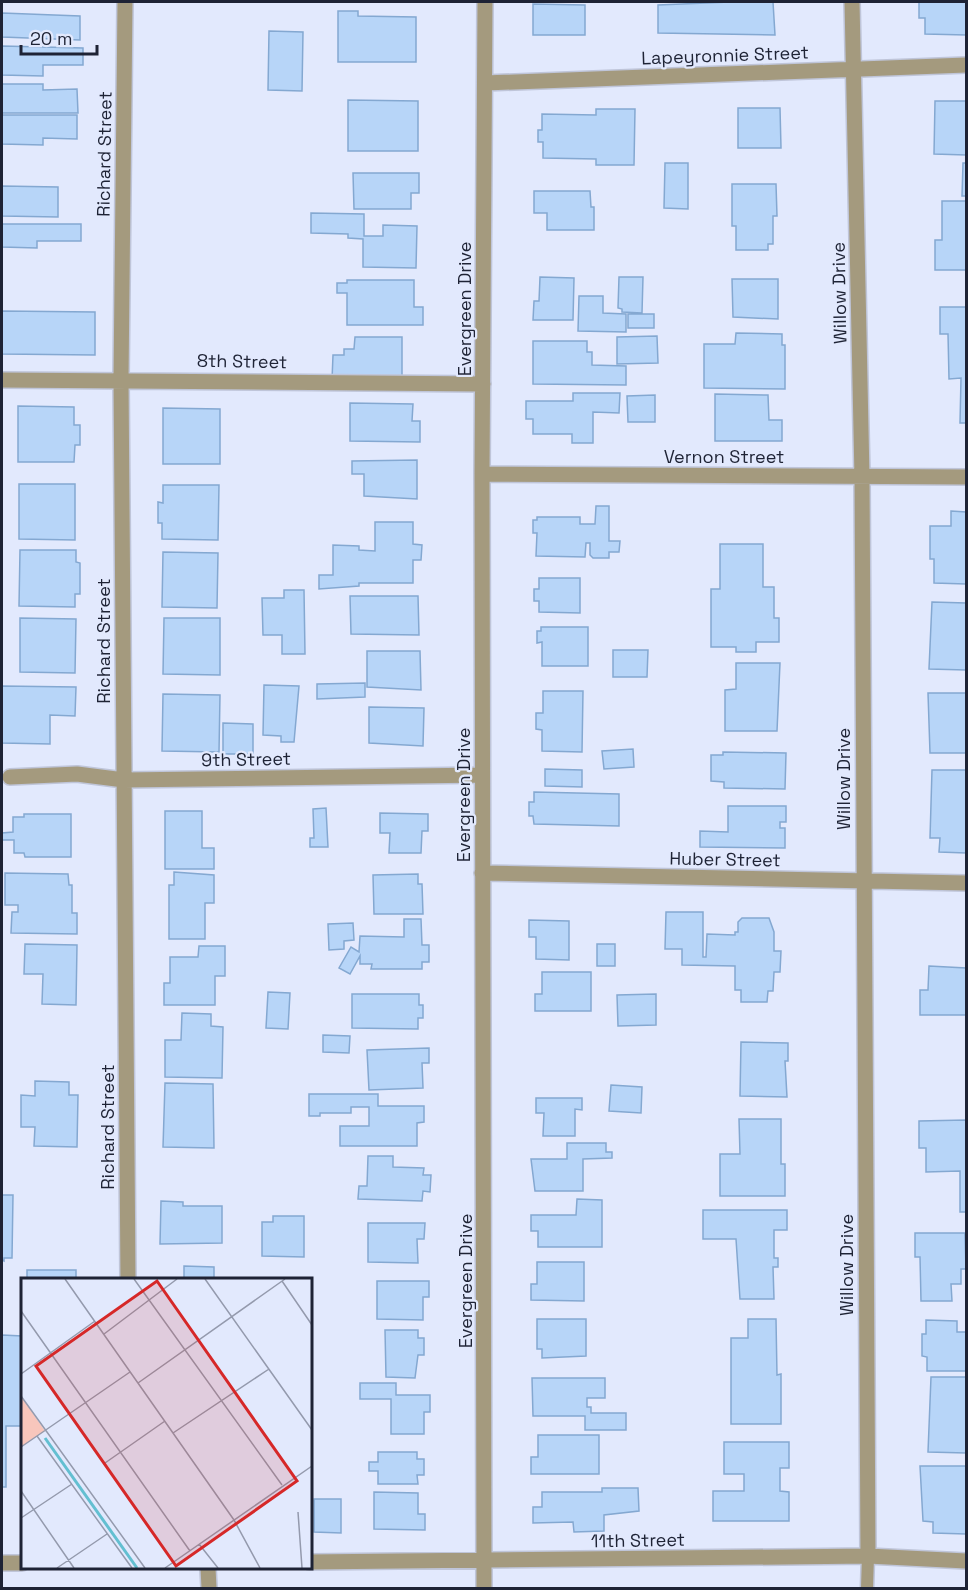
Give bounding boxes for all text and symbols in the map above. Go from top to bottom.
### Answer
scale bar [21,18,98,56]
text: 20 m [30,27,73,50]
street label: Lapeyronnie Street [641,41,809,69]
street label: Richard Street [91,91,117,217]
street label: Evergreen Drive [453,242,476,376]
street label: Willow Drive [827,242,851,344]
street label: 8th Street [197,349,287,373]
street label: Vernon Street [664,445,784,468]
street label: Richard Street [92,578,115,704]
street label: Evergreen Drive [452,728,475,862]
street label: Willow Drive [832,728,855,830]
street label: 9th Street [201,747,291,771]
street label: Huber Street [669,847,781,871]
street label: Richard Street [96,1064,119,1190]
street label: Evergreen Drive [454,1214,477,1348]
street label: Willow Drive [835,1214,858,1316]
inset map [21,1278,312,1569]
street label: 11th Street [591,1528,685,1552]

